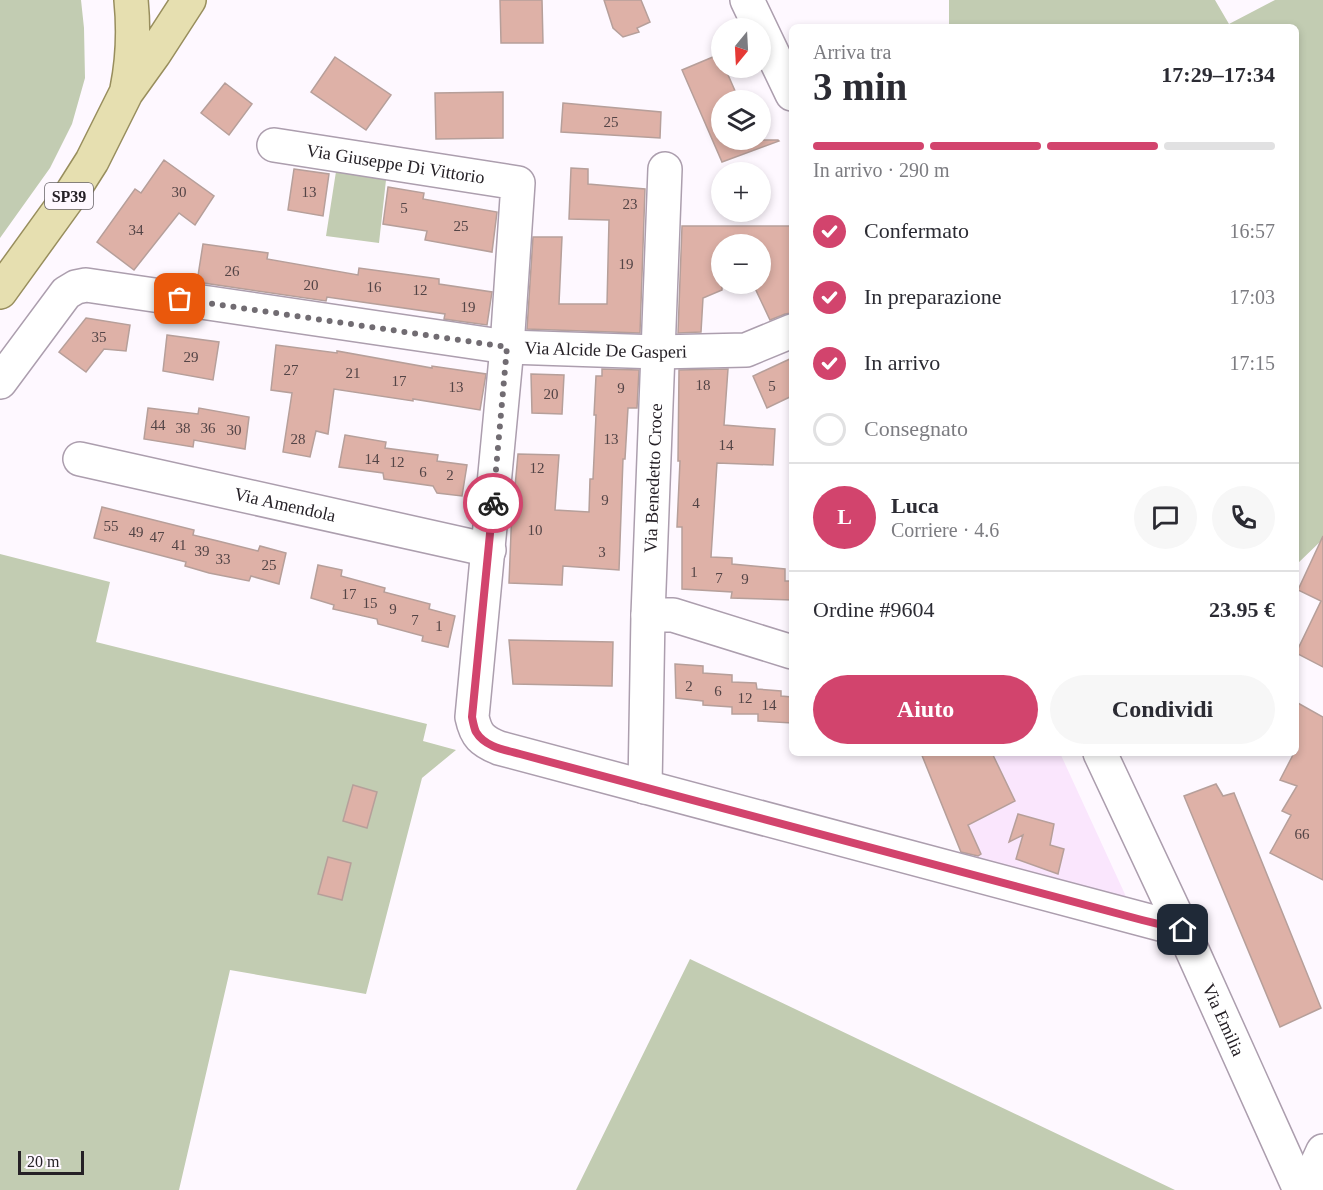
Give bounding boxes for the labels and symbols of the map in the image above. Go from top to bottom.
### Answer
north arrow [711,18,771,78]
house number: 25 [604,114,619,130]
street label: Via Giuseppe Di Vittorio [305,140,486,188]
road number: SP39 [45,183,93,209]
house number: 30 [172,184,187,200]
house number: 13 [302,184,317,200]
house number: 23 [623,196,638,212]
house number: 5 [400,200,408,216]
house number: 25 [454,218,469,234]
house number: 34 [129,222,144,238]
house number: 19 [619,256,634,272]
house number: 26 [225,263,240,279]
pin [154,273,205,324]
house number: 20 [304,277,319,293]
house number: 16 [367,279,382,295]
house number: 12 [413,282,428,298]
house number: 19 [461,299,476,315]
house number: 35 [92,329,107,345]
street label: Via Alcide De Gasperi [524,338,687,362]
house number: 29 [184,349,199,365]
house number: 27 [284,362,299,378]
house number: 21 [346,365,361,381]
house number: 17 [392,373,407,389]
house number: 18 [696,377,711,393]
house number: 5 [768,378,776,394]
house number: 13 [449,379,464,395]
house number: 9 [617,380,625,396]
house number: 20 [544,386,559,402]
street label: Via Benedetto Croce [640,403,666,553]
house number: 44 [151,417,166,433]
house number: 38 [176,420,191,436]
house number: 36 [201,420,216,436]
house number: 30 [227,422,242,438]
house number: 28 [291,431,306,447]
house number: 13 [604,431,619,447]
house number: 14 [719,437,734,453]
house number: 14 [365,451,380,467]
house number: 12 [390,454,405,470]
house number: 12 [530,460,545,476]
house number: 6 [419,464,427,480]
house number: 2 [446,467,454,483]
courier [463,473,523,533]
street label: Via Amendola [232,484,338,526]
house number: 9 [601,492,609,508]
house number: 4 [692,495,700,511]
house number: 55 [104,518,119,534]
house number: 10 [528,522,543,538]
house number: 49 [129,524,144,540]
house number: 47 [150,529,165,545]
house number: 41 [172,537,187,553]
house number: 39 [195,543,210,559]
house number: 3 [598,544,606,560]
house number: 33 [216,551,231,567]
house number: 25 [262,557,277,573]
house number: 1 [690,564,698,580]
house number: 7 [715,570,723,586]
house number: 9 [741,571,749,587]
house number: 17 [342,586,357,602]
house number: 15 [363,595,378,611]
house number: 9 [389,601,397,617]
house number: 7 [411,612,419,628]
house number: 1 [435,618,443,634]
house number: 2 [685,678,693,694]
house number: 6 [714,683,722,699]
house number: 12 [738,690,753,706]
house number: 14 [762,697,777,713]
house number: 66 [1295,826,1310,842]
pin [1157,904,1208,955]
street label: Via Emilia [1198,980,1248,1059]
scale bar [18,1148,84,1176]

